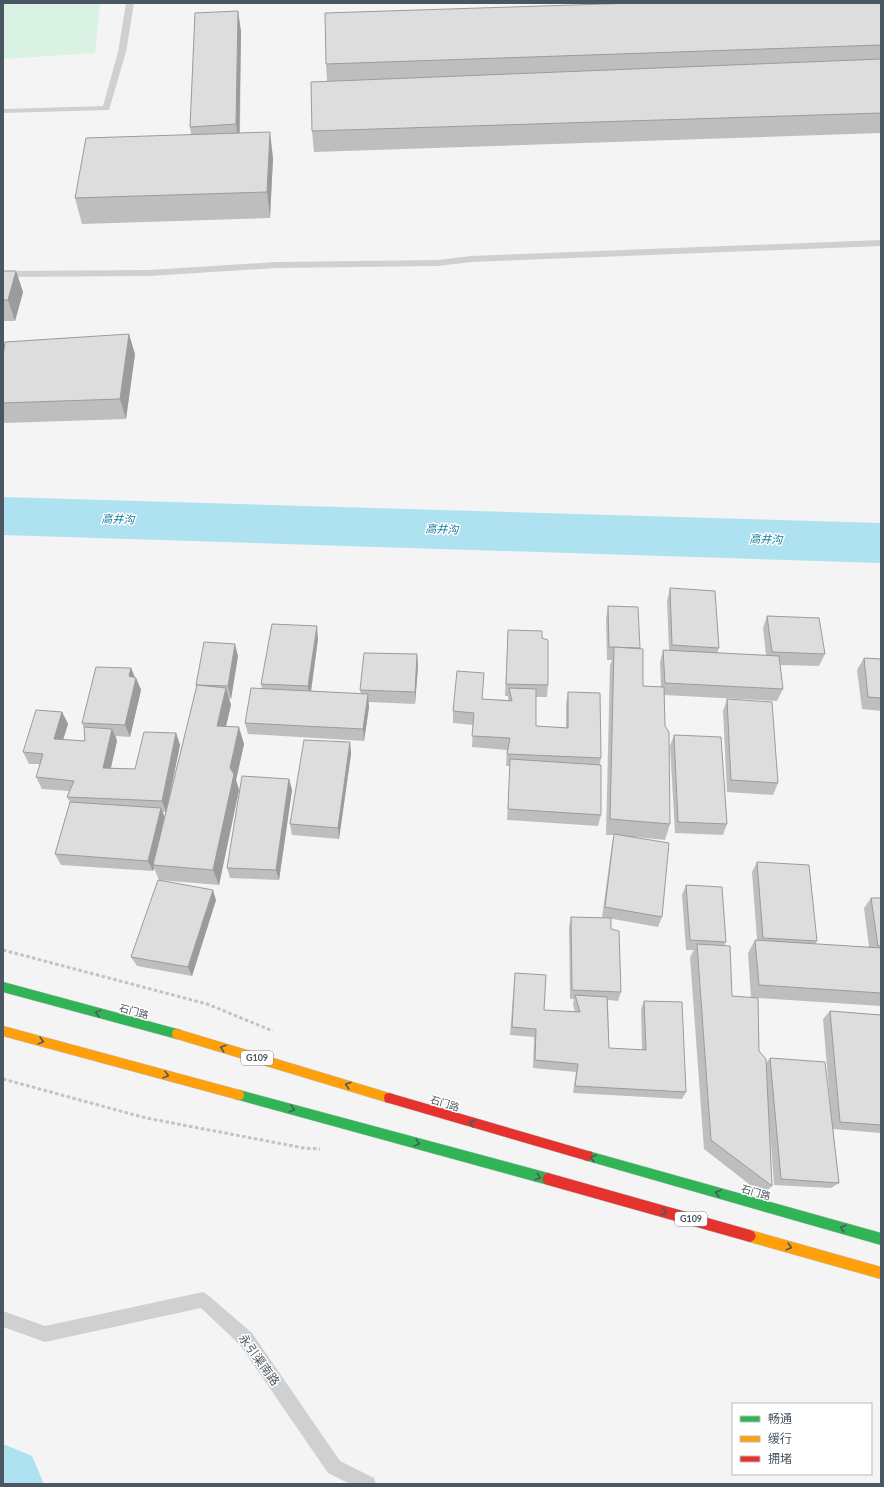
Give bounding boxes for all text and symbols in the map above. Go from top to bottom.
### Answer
water label: 高井沟 [101,511,136,526]
water label: 高井沟 [425,521,460,536]
water label: 高井沟 [749,531,784,546]
street label: 石门路 [118,1001,150,1021]
one-way arrow [95,1009,102,1018]
one-way arrow [37,1036,44,1045]
one-way arrow [220,1044,227,1053]
road number: G109 [241,1051,273,1065]
one-way arrow [162,1070,169,1079]
one-way arrow [345,1081,352,1090]
street label: 石门路 [429,1093,461,1113]
one-way arrow [288,1104,295,1113]
one-way arrow [469,1119,476,1128]
one-way arrow [413,1138,420,1147]
one-way arrow [590,1154,597,1163]
one-way arrow [535,1172,542,1180]
street label: 石门路 [740,1182,772,1202]
one-way arrow [715,1189,722,1198]
one-way arrow [660,1207,667,1216]
road number: G109 [675,1212,707,1226]
one-way arrow [840,1224,847,1233]
one-way arrow [785,1242,792,1251]
street label: 永引渠南路 [236,1331,283,1388]
legend [732,1403,872,1475]
text: 畅通 [768,1411,792,1426]
text: 缓行 [768,1431,792,1446]
text: 拥堵 [768,1451,792,1466]

